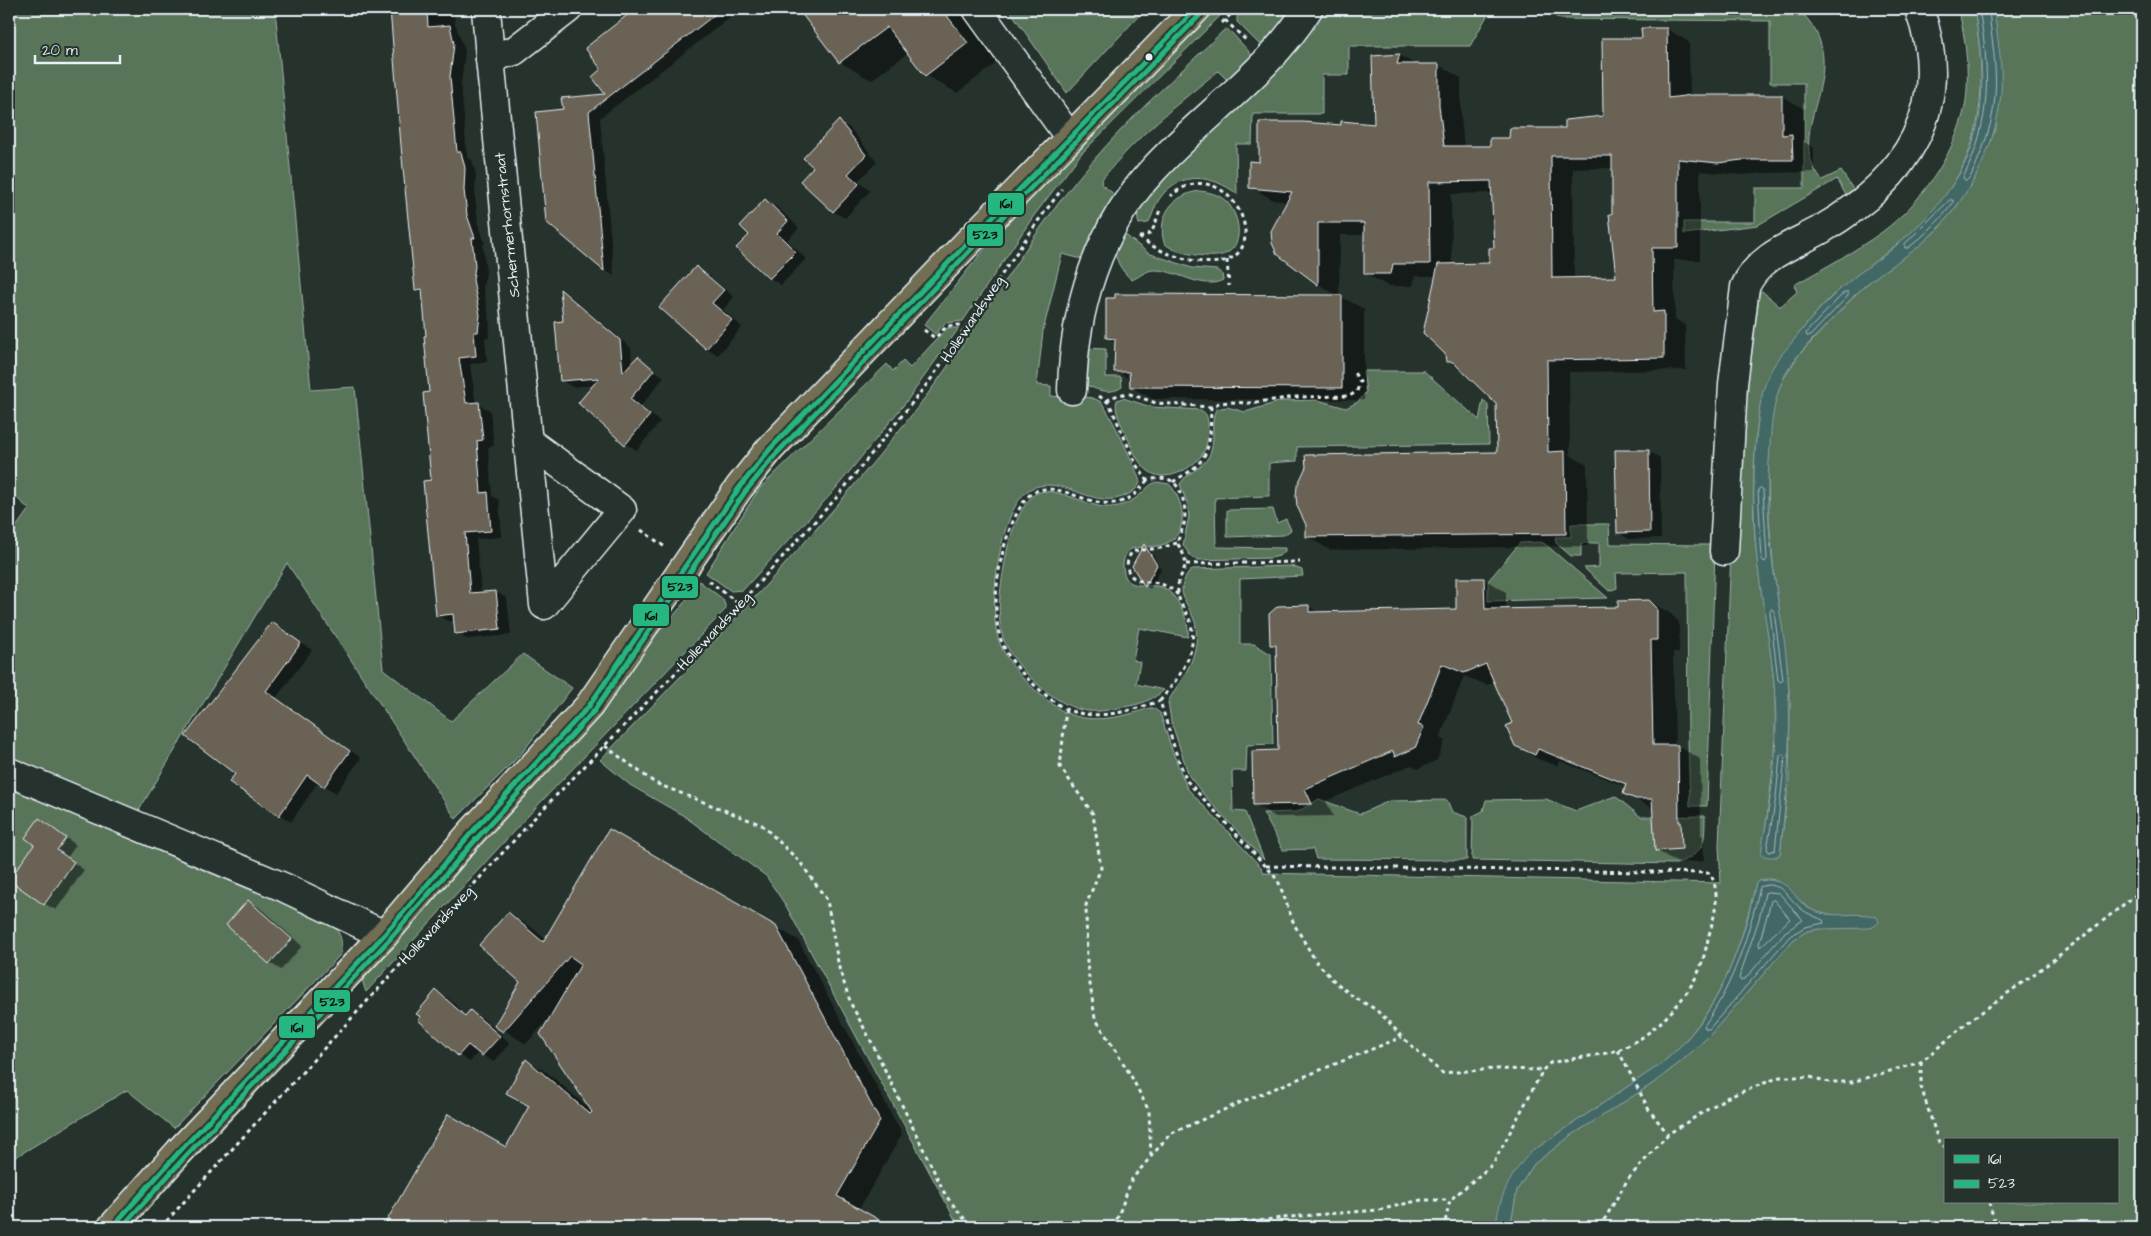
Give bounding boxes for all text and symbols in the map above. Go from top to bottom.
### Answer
scale bar [35,32,120,64]
text: 20 m [42,40,78,61]
unlabelled marker [1144,52,1154,62]
street label: Schermerhornstraat [489,151,526,299]
line badge: 161 [987,192,1025,216]
text: 161 [1000,194,1012,214]
line badge: 523 [966,223,1004,247]
text: 523 [972,225,998,245]
street label: Hollewandsweg [936,271,1010,367]
line badge: 523 [661,575,699,599]
text: 523 [667,577,693,597]
street label: Hollewandsweg [672,587,757,676]
line badge: 161 [632,603,670,627]
text: 161 [645,606,657,626]
street label: Hollewandsweg [394,881,479,970]
line badge: 523 [313,989,351,1013]
text: 523 [319,992,345,1012]
line badge: 161 [278,1015,316,1039]
text: 161 [291,1018,303,1038]
legend [1944,1138,2118,1204]
text: 161 [1988,1149,2001,1170]
text: 523 [1988,1173,2015,1194]

